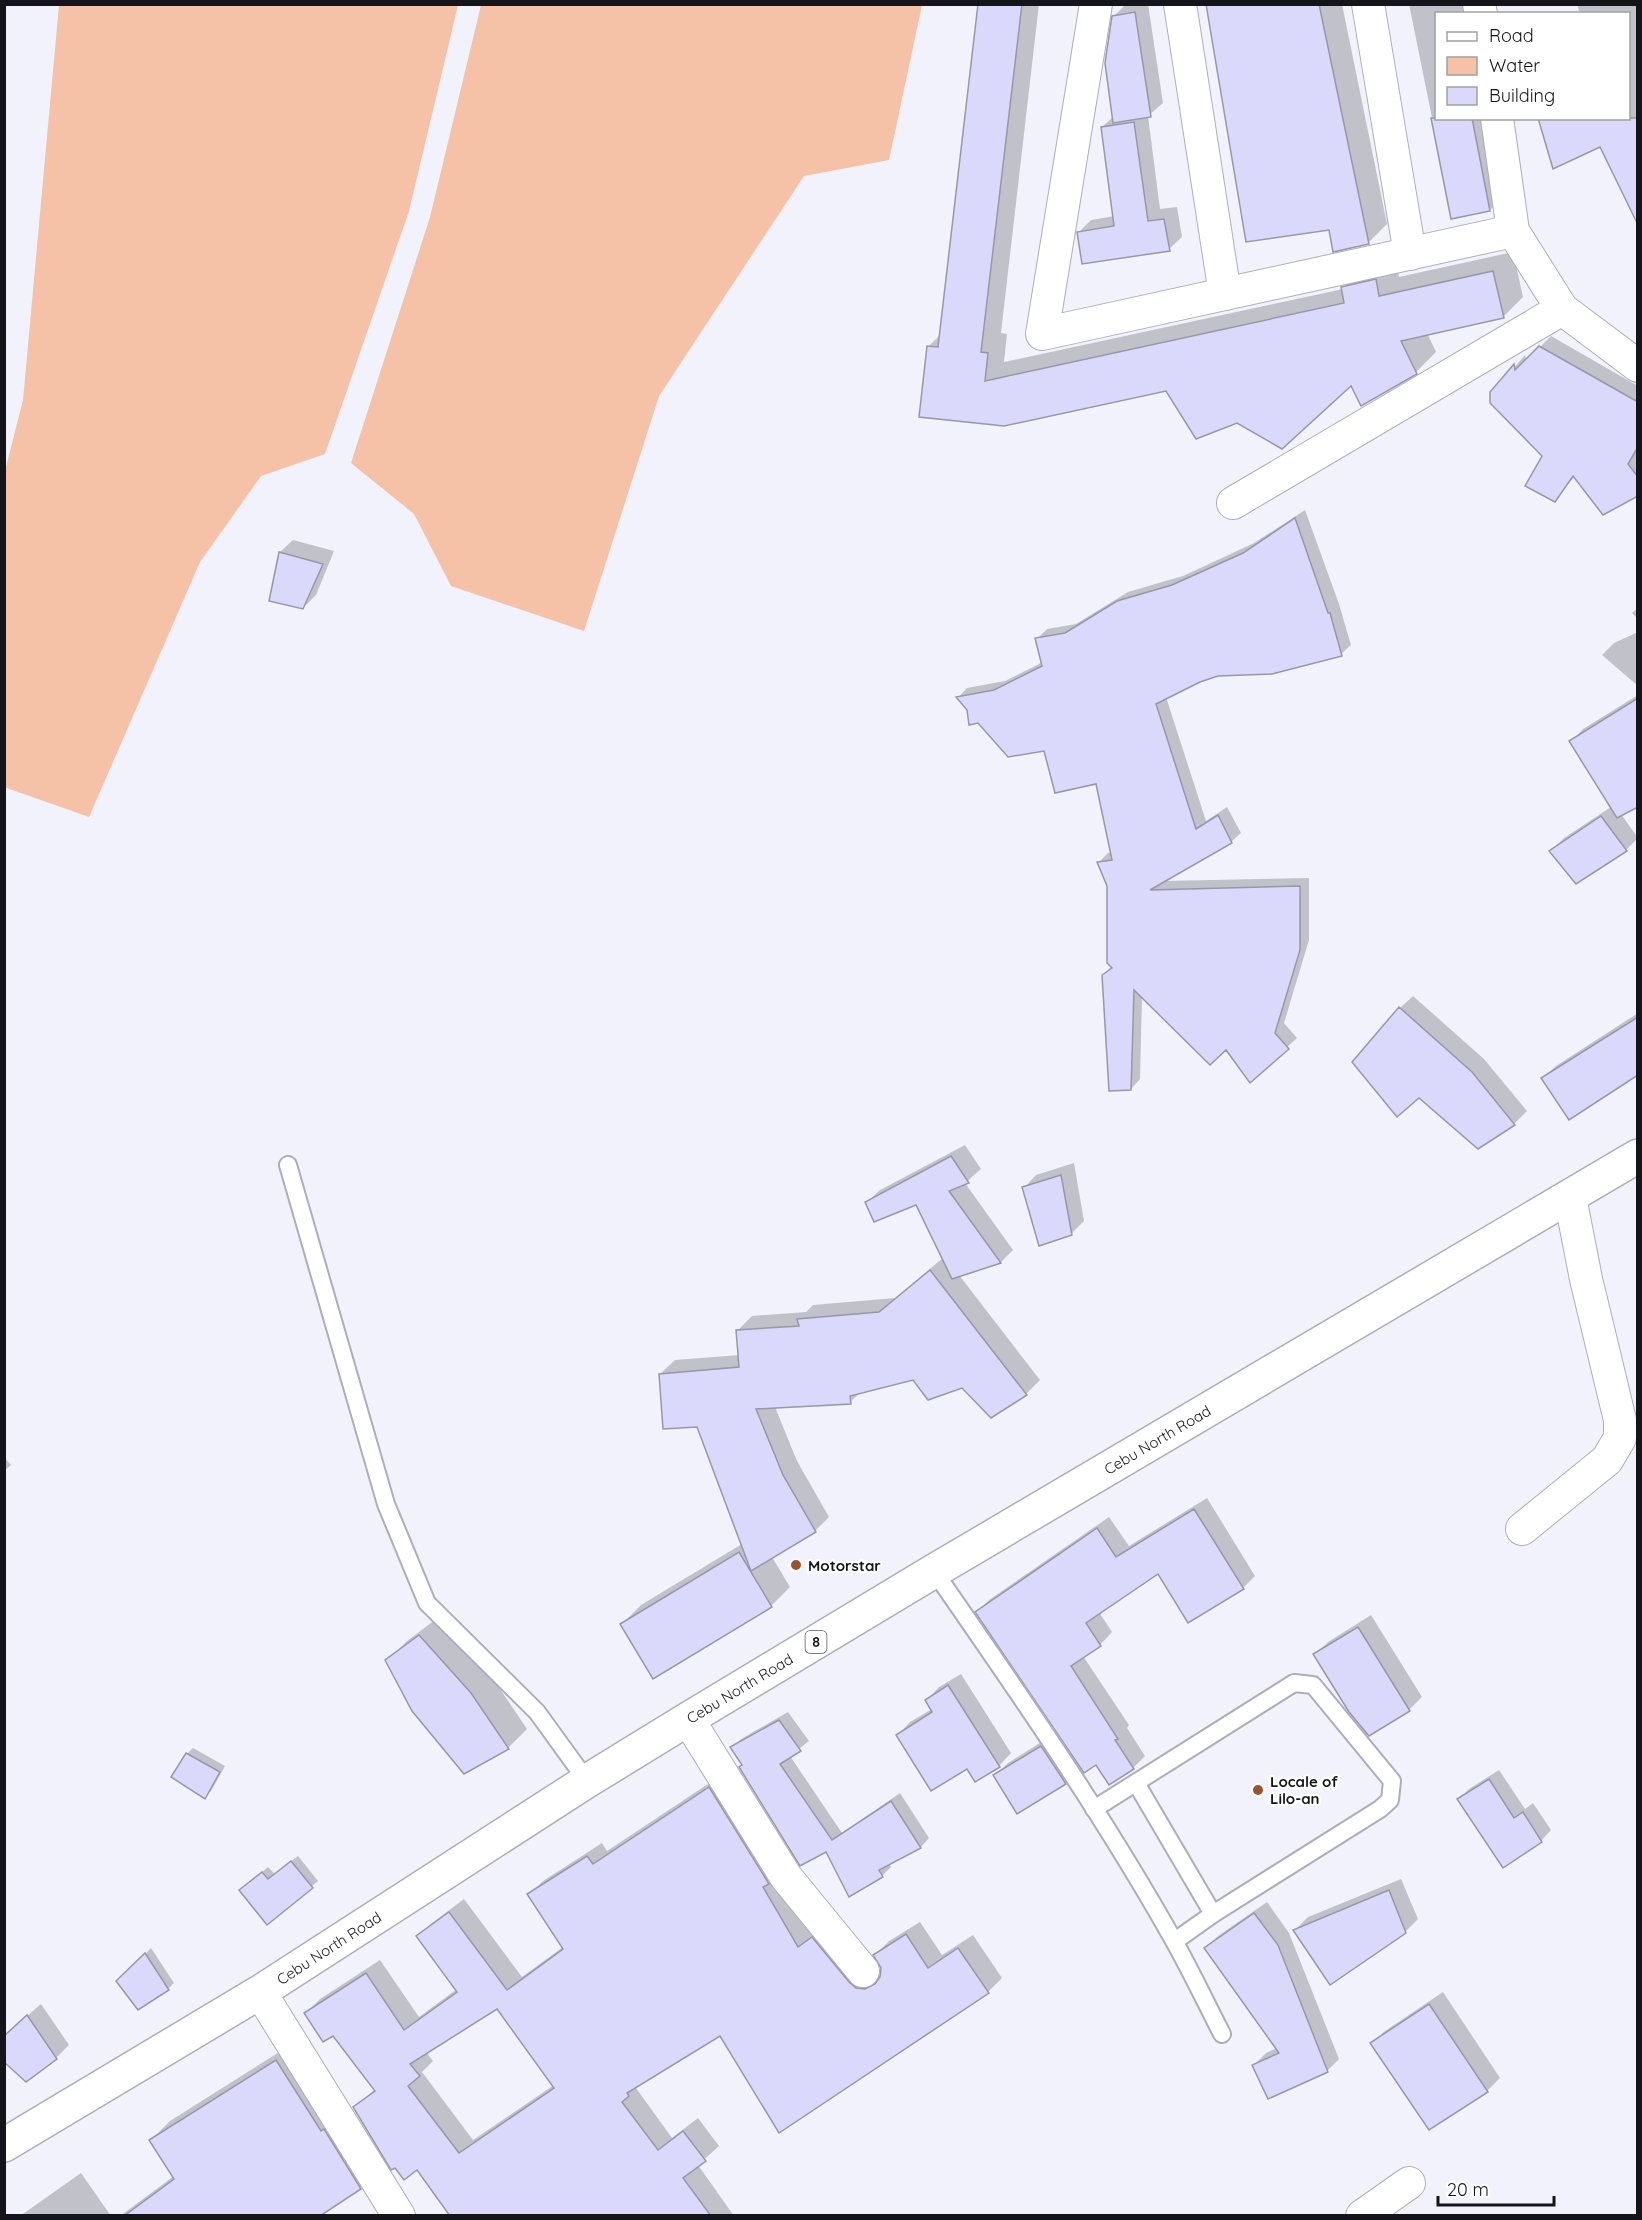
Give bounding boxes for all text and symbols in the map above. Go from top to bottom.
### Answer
legend [1435,12,1630,120]
text: Road [1489,24,1534,47]
text: Water [1489,54,1540,77]
text: Building [1489,84,1555,107]
street label: Cebu North Road [1100,1401,1214,1478]
place label: Motorstar [808,1556,881,1575]
marker: Motorstar [789,1558,803,1572]
road number: 8 [806,1631,826,1653]
street label: Cebu North Road [683,1649,796,1727]
place label: Locale of Lilo-an [1270,1772,1338,1808]
marker: Locale of Lilo-an [1251,1783,1265,1797]
street label: Cebu North Road [273,1907,385,1988]
scale bar [1438,2169,1554,2207]
text: 20 m [1447,2178,1489,2201]

